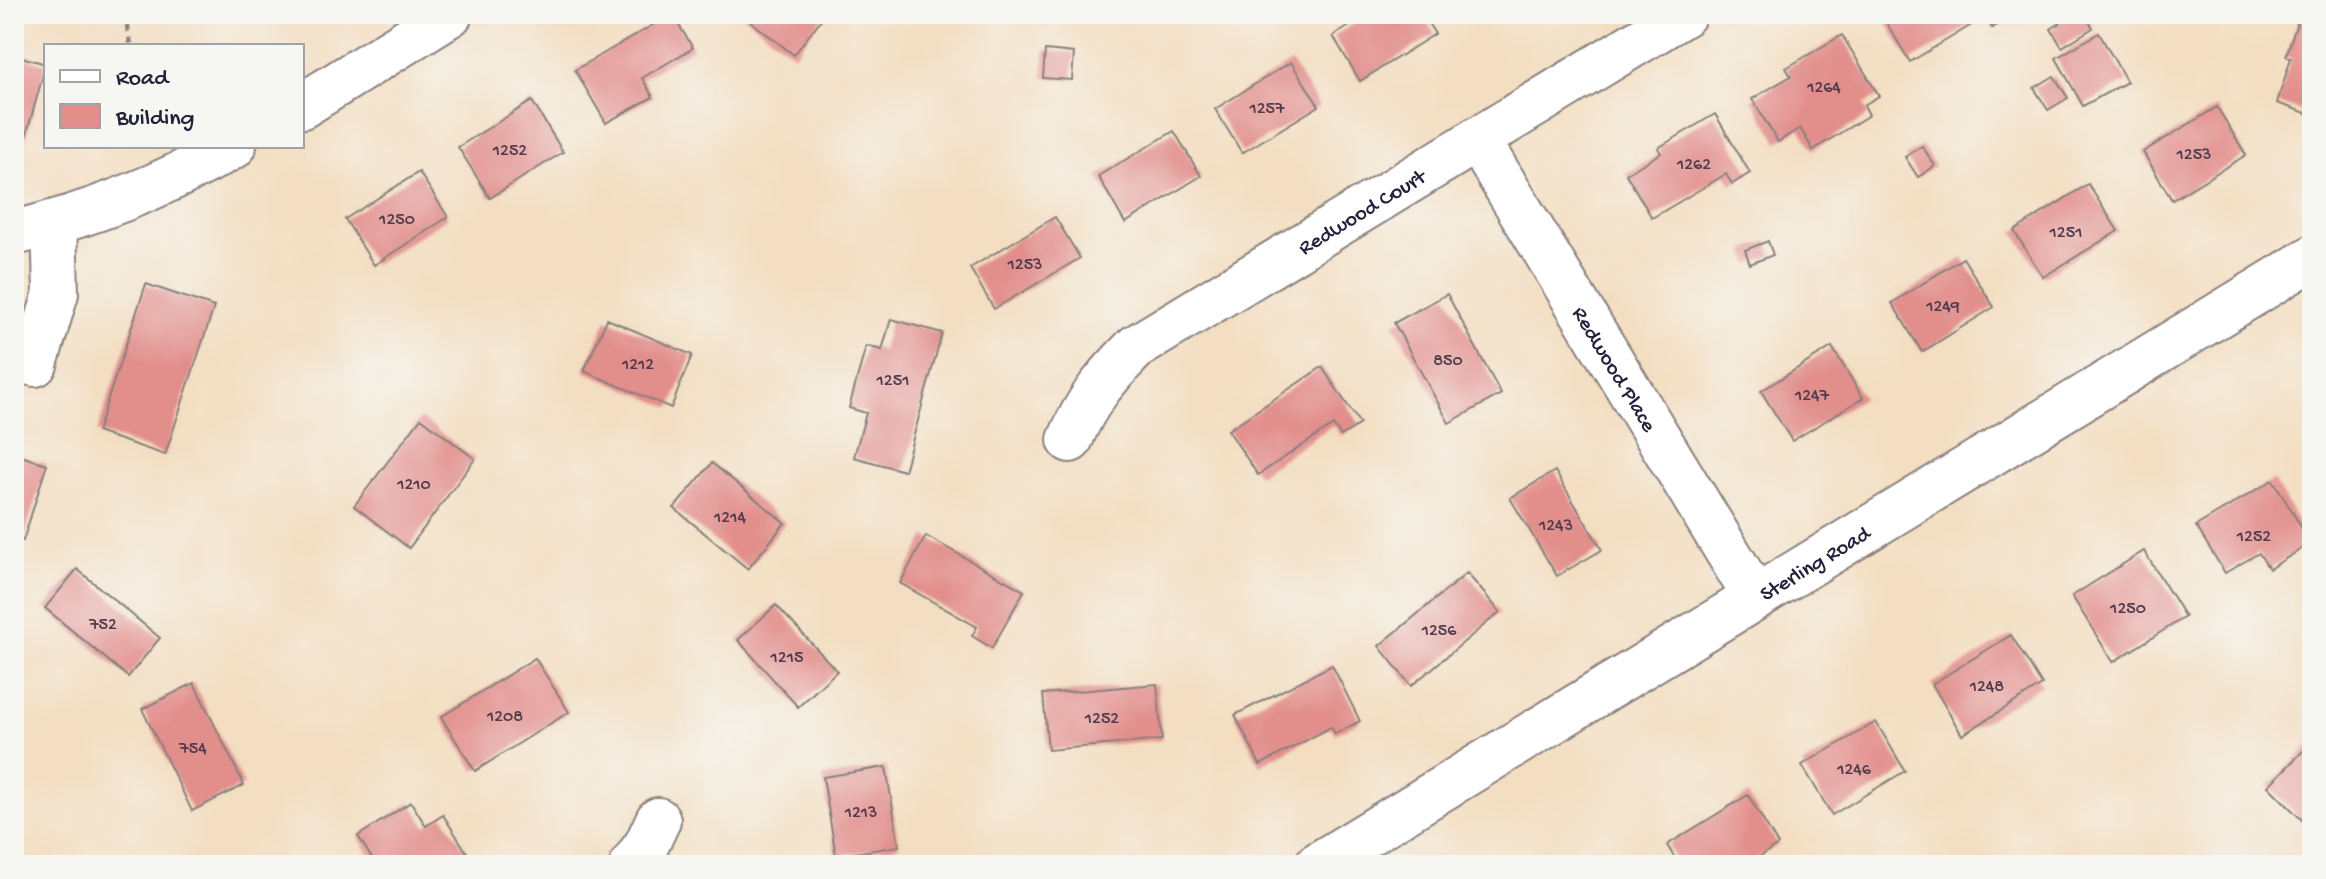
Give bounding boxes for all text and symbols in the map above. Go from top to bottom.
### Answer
legend [44,44,304,148]
text: Road [116,65,170,94]
house number: 1264 [1806,78,1841,99]
house number: 1257 [1249,99,1285,120]
text: Building [115,105,194,134]
house number: 1252 [492,141,527,162]
house number: 1253 [2176,145,2211,166]
house number: 1262 [1676,155,1711,176]
street label: Redwood Court [1295,164,1433,262]
house number: 1250 [378,210,415,231]
house number: 1251 [2049,223,2082,244]
house number: 1253 [1007,255,1042,276]
house number: 1249 [1925,297,1960,318]
street label: Redwood Place [1565,303,1661,438]
house number: 850 [1433,351,1463,372]
house number: 1212 [621,355,654,376]
house number: 1251 [876,371,909,392]
house number: 1247 [1794,386,1830,407]
house number: 1210 [396,475,431,496]
house number: 1214 [713,508,746,529]
house number: 1243 [1538,516,1573,537]
street label: Sterling Road [1756,521,1878,609]
house number: 1252 [2236,527,2271,548]
house number: 1250 [2109,599,2146,620]
house number: 752 [88,615,117,636]
house number: 1256 [1421,621,1457,642]
house number: 1215 [770,648,803,669]
house number: 1248 [1969,677,2004,698]
house number: 1208 [486,707,523,728]
house number: 1252 [1084,709,1119,730]
house number: 754 [178,739,207,760]
house number: 1246 [1836,760,1872,781]
house number: 1213 [844,803,877,824]

